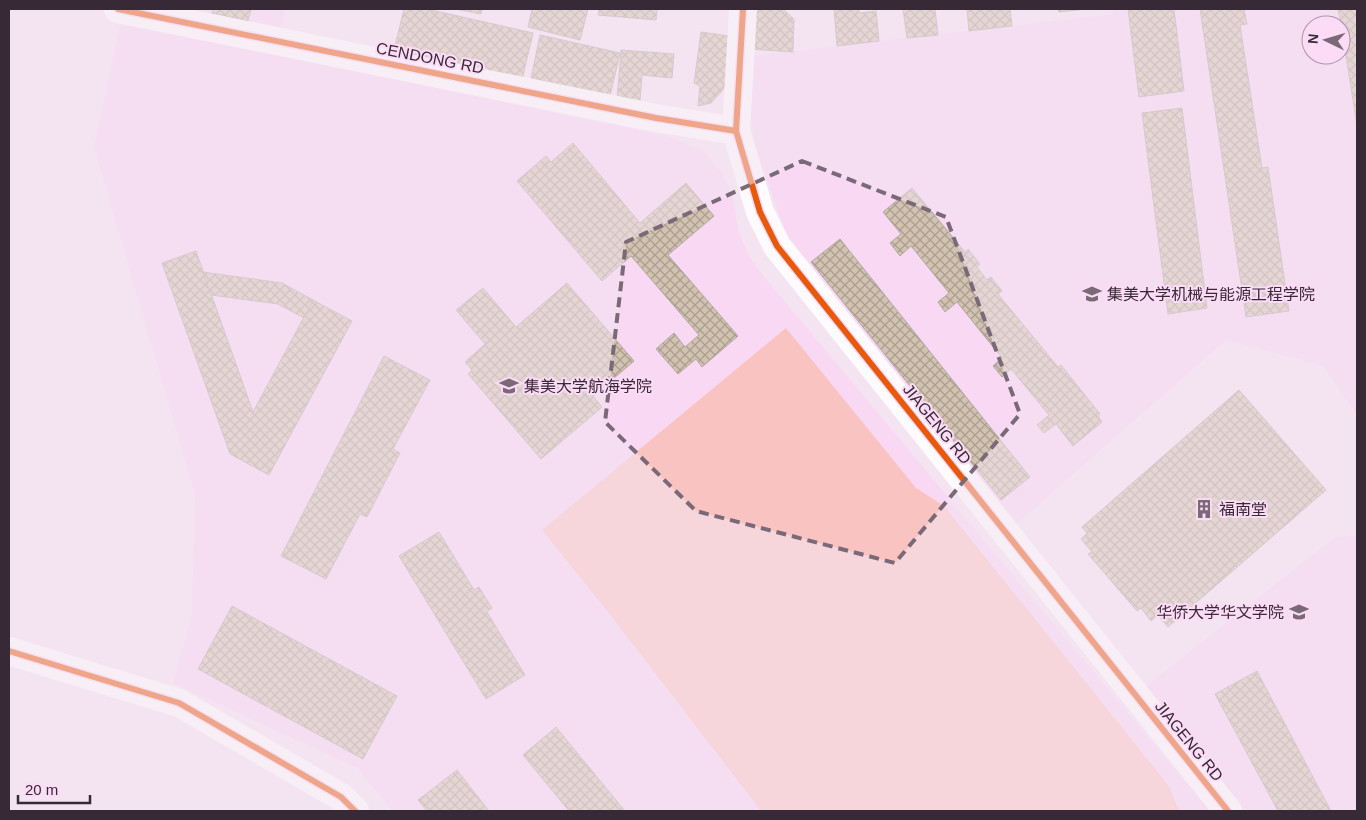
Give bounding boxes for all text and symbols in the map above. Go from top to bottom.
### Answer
north arrow [1301,15,1351,65]
text: N [1305,33,1321,45]
street label: CENDONG RD [375,39,485,77]
school or university icon: 集美大学机械与能源工程学院 [1081,283,1103,305]
place label: 集美大学机械与能源工程学院 [1107,286,1315,303]
school or university icon: 集美大学航海学院 [498,375,520,397]
place label: 集美大学航海学院 [524,378,652,395]
street label: JIAGENG RD [900,381,974,467]
building icon: 福南堂 [1193,498,1215,520]
place label: 福南堂 [1219,501,1267,518]
school or university icon: 华侨大学华文学院 [1288,601,1310,623]
place label: 华侨大学华文学院 [1156,604,1284,621]
street label: JIAGENG RD [1152,698,1226,784]
scale bar [18,772,90,804]
text: 20 m [25,781,58,798]

